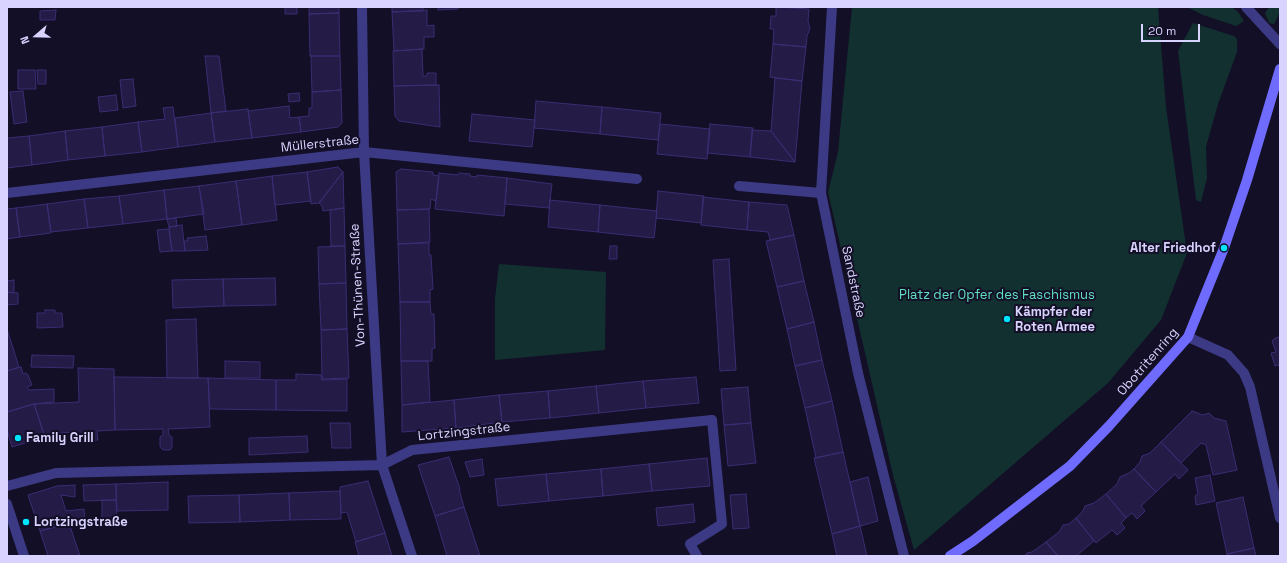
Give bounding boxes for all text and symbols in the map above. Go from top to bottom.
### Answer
north arrow [16,16,56,56]
scale bar [1143,16,1202,42]
text: 20 m [1148,23,1176,39]
text: N [17,34,33,46]
street label: Müllerstraße [280,132,360,156]
street label: Von-Thünen-Straße [347,223,369,347]
place label: Alter Friedhof [1130,240,1216,256]
marker: Alter Friedhof [1219,243,1229,253]
street label: Sandstraße [838,245,868,319]
park label: Platz der Opfer des Faschismus [899,287,1095,303]
place label: Kämpfer der Roten Armee [1015,304,1095,335]
marker: Kämpfer der Roten Armee [1002,314,1012,324]
street label: Obotritenring [1114,325,1182,399]
street label: Lortzingstraße [417,419,511,445]
place label: Family Grill [26,430,94,446]
marker: Family Grill [13,433,23,443]
place label: Lortzingstraße [34,514,128,530]
marker: Lortzingstraße [21,517,31,527]

